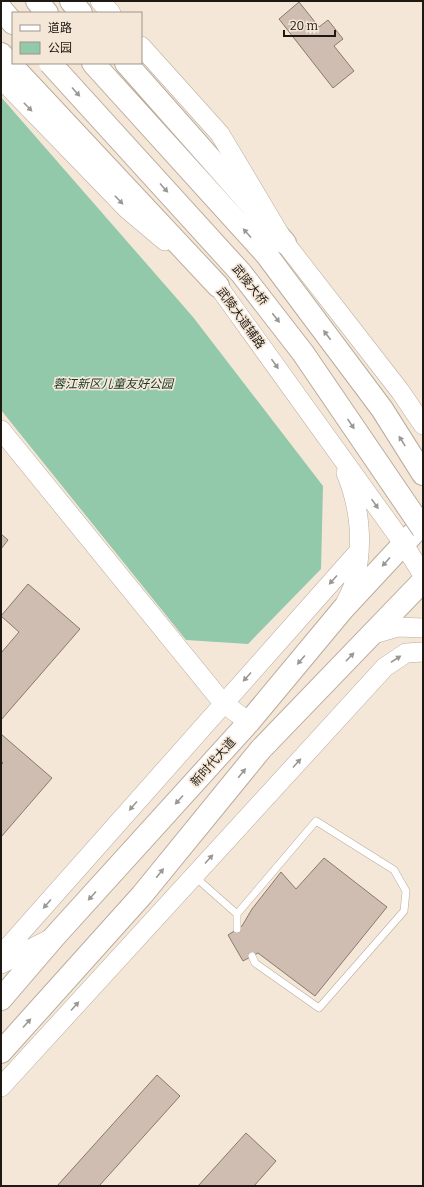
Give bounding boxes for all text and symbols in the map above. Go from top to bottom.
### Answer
legend [12,12,142,64]
scale bar [284,12,335,38]
text: 20 m [290,19,319,33]
text: 道路 [48,21,72,35]
text: 公园 [48,41,72,55]
one-way arrow [71,87,81,97]
one-way arrow [23,102,33,112]
one-way arrow [159,183,168,193]
one-way arrow [114,195,124,205]
one-way arrow [242,228,251,238]
street label: 武陵大桥 [229,262,271,308]
street label: 武陵大道辅路 [214,285,268,351]
one-way arrow [271,313,280,324]
one-way arrow [323,330,331,341]
one-way arrow [271,359,279,370]
park label: 蓉江新区儿童友好公园 [53,377,175,391]
one-way arrow [347,419,355,429]
one-way arrow [398,436,406,446]
one-way arrow [371,499,379,509]
one-way arrow [382,556,391,567]
one-way arrow [328,575,337,585]
one-way arrow [345,652,354,662]
one-way arrow [296,654,305,665]
one-way arrow [391,655,402,663]
one-way arrow [242,672,251,683]
street label: 新时代大道 [188,735,238,789]
one-way arrow [292,758,302,768]
one-way arrow [238,767,247,778]
one-way arrow [174,795,183,805]
one-way arrow [128,801,137,811]
one-way arrow [205,854,214,864]
one-way arrow [155,868,164,879]
one-way arrow [87,891,96,901]
one-way arrow [42,898,51,909]
one-way arrow [70,1001,79,1012]
one-way arrow [22,1018,31,1027]

